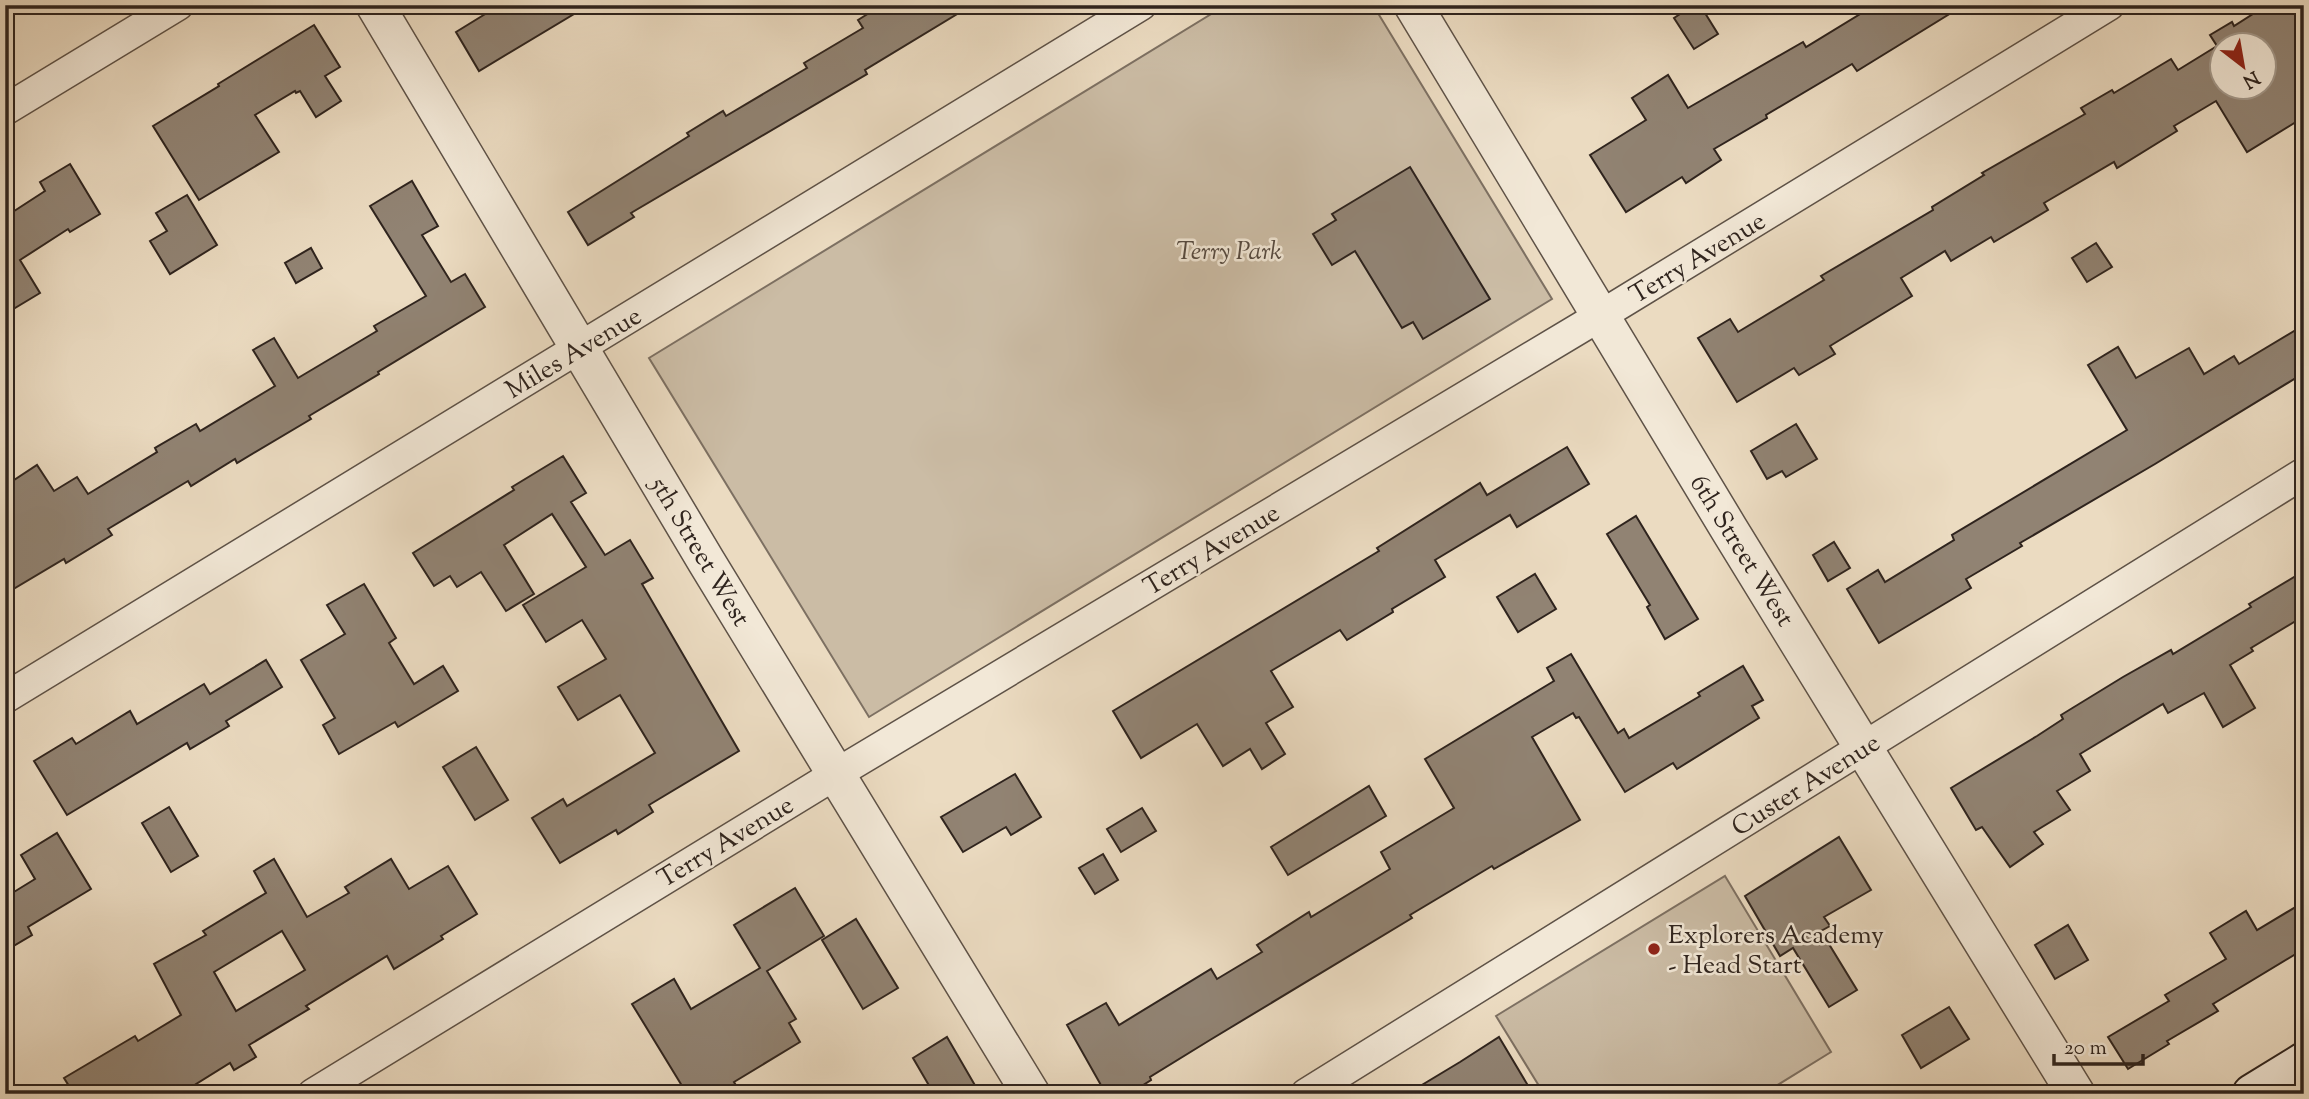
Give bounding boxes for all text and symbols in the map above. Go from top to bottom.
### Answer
north arrow [2208,32,2278,102]
text: N [2237,63,2264,94]
street label: Terry Avenue [1623,204,1773,314]
park label: Terry Park [1176,234,1282,271]
street label: Miles Avenue [499,299,649,409]
street label: 6th Street West [1679,468,1802,634]
street label: 5th Street West [638,469,758,634]
street label: Terry Avenue [1137,496,1287,606]
street label: Custer Avenue [1725,726,1888,847]
street label: Terry Avenue [651,788,801,898]
place label: Explorers Academy - Head Start [1668,918,1884,985]
marker: Explorers Academy - Head Start [1646,941,1662,957]
scale bar [2054,1022,2143,1066]
text: 20 m [2064,1034,2107,1064]

